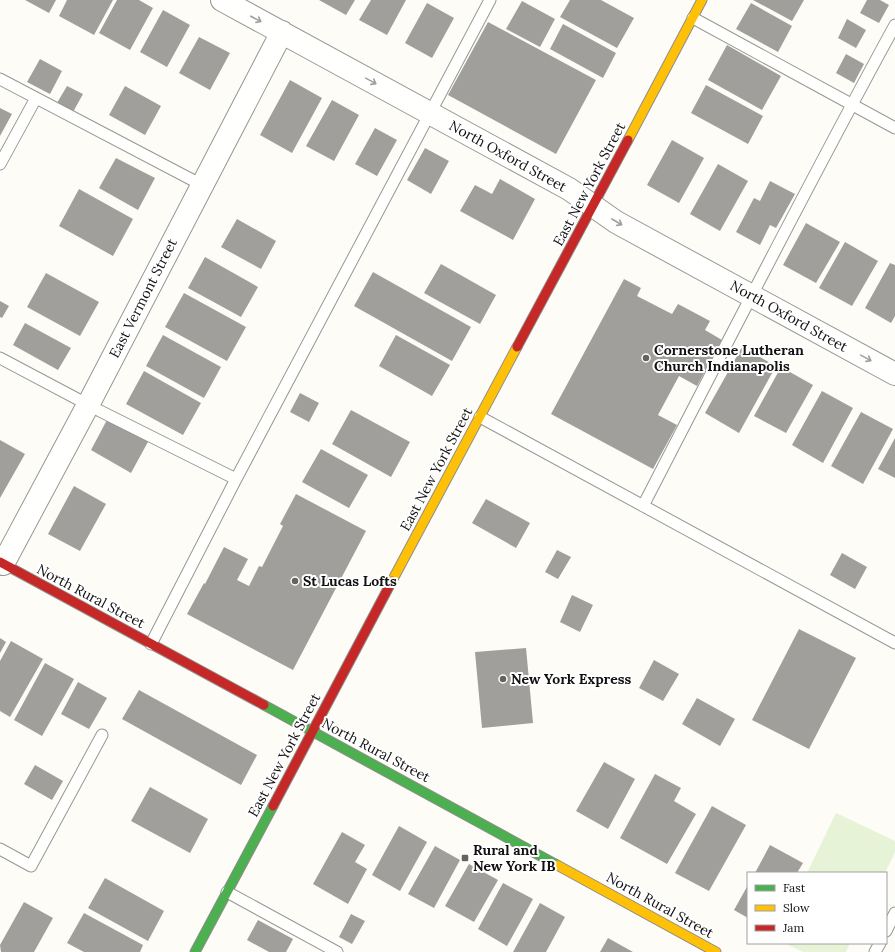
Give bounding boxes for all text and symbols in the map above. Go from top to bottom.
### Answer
one-way arrow [250,15,262,23]
one-way arrow [364,77,376,85]
street label: North Oxford Street [446,116,570,196]
street label: East New York Street [549,119,629,249]
one-way arrow [611,218,623,226]
street label: East Vermont Street [105,235,181,361]
street label: North Oxford Street [727,276,851,356]
place label: Cornerstone Lutheran Church Indianapolis [654,341,804,375]
marker: Cornerstone Lutheran Church Indianapolis [641,353,651,363]
one-way arrow [860,355,872,363]
street label: East New York Street [396,404,476,534]
street label: North Rural Street [34,560,149,632]
place label: St Lucas Lofts [303,572,397,590]
marker: St Lucas Lofts [290,576,300,586]
place label: New York Express [511,670,631,688]
marker: New York Express [498,674,508,684]
street label: East New York Street [244,690,324,820]
street label: North Rural Street [319,714,434,786]
place label: Rural and New York IB [473,841,555,875]
marker: Rural and New York IB [460,853,470,863]
street label: North Rural Street [603,868,717,942]
legend [747,872,887,944]
text: Fast [783,880,806,895]
text: Slow [783,900,810,915]
text: Jam [782,920,804,935]

